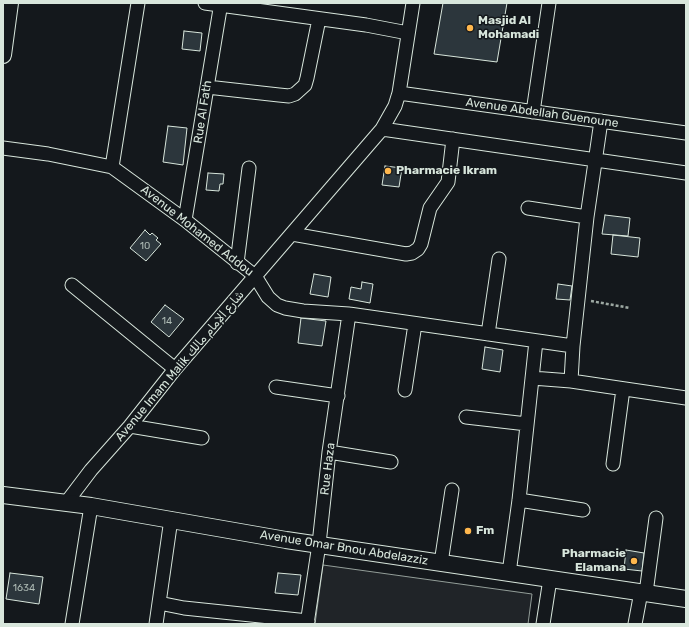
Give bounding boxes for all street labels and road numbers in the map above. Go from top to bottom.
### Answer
street label: Rue Al Fath [191,79,215,145]
street label: Avenue Abdellah Guenoune [465,95,619,131]
street label: Avenue Mohamed Addou [138,182,256,280]
street label: Avenue Imam Malik شارع الإمام مالك [113,288,247,444]
street label: Rue Haza [318,442,338,496]
street label: Avenue Omar Bnou Abdelazziz [259,528,429,568]

